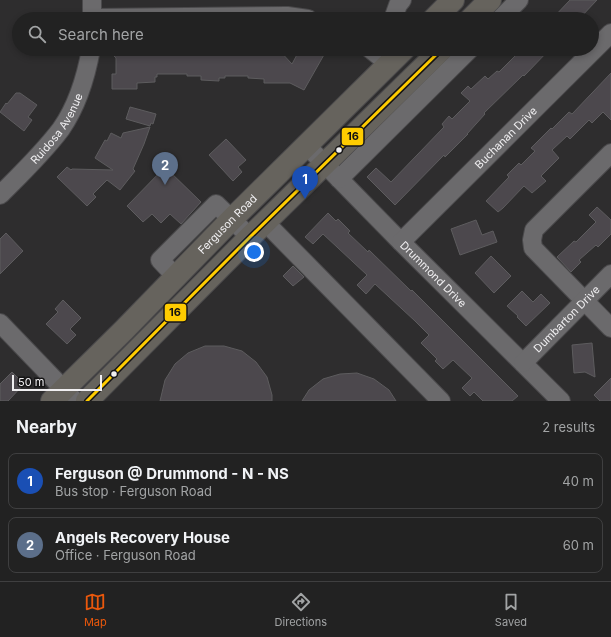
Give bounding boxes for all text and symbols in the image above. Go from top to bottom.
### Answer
search box [12,12,599,56]
icon: search [26,23,48,45]
text: Search here [58,25,144,44]
street label: Ruidosa Avenue [27,91,86,167]
street label: Buchanan Drive [472,104,540,172]
line badge: 16 [341,127,364,146]
text: 16 [347,129,359,143]
unlabelled marker [334,145,344,155]
pin: 2 [152,152,178,185]
pin: 1 [292,166,318,199]
street label: Ferguson Road [195,191,260,257]
street label: Drummond Drive [397,238,470,310]
your location [244,242,264,262]
street label: Dumbarton Drive [530,283,603,355]
line badge: 16 [164,303,187,322]
text: 16 [169,305,181,319]
unlabelled marker [109,369,119,379]
scale bar [12,373,102,392]
text: 50 m [18,375,44,389]
text: Nearby [16,417,77,437]
text: 2 results [542,419,595,435]
text: Ferguson @ Drummond - N - NS [55,464,289,483]
text: 1 [27,473,33,489]
text: 40 m [562,473,594,489]
text: Bus stop · Ferguson Road [55,483,212,499]
text: Angels Recovery House [55,528,230,547]
text: 2 [26,537,34,553]
text: 60 m [563,537,594,553]
text: Office · Ferguson Road [55,547,196,563]
tab: Map [84,591,107,629]
tab: Directions [275,591,327,629]
tab: Saved [495,591,527,629]

